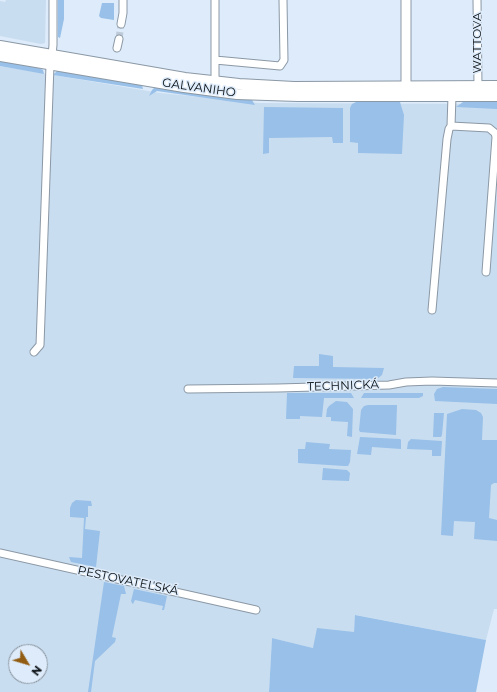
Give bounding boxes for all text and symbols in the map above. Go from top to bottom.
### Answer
street label: WATTOVA [470,12,484,74]
street label: GALVANIHO [161,76,237,100]
street label: TECHNICKÁ [307,378,379,394]
street label: PESTOVATEĽSKÁ [76,563,180,599]
north arrow [8,644,48,684]
text: N [28,663,45,679]

